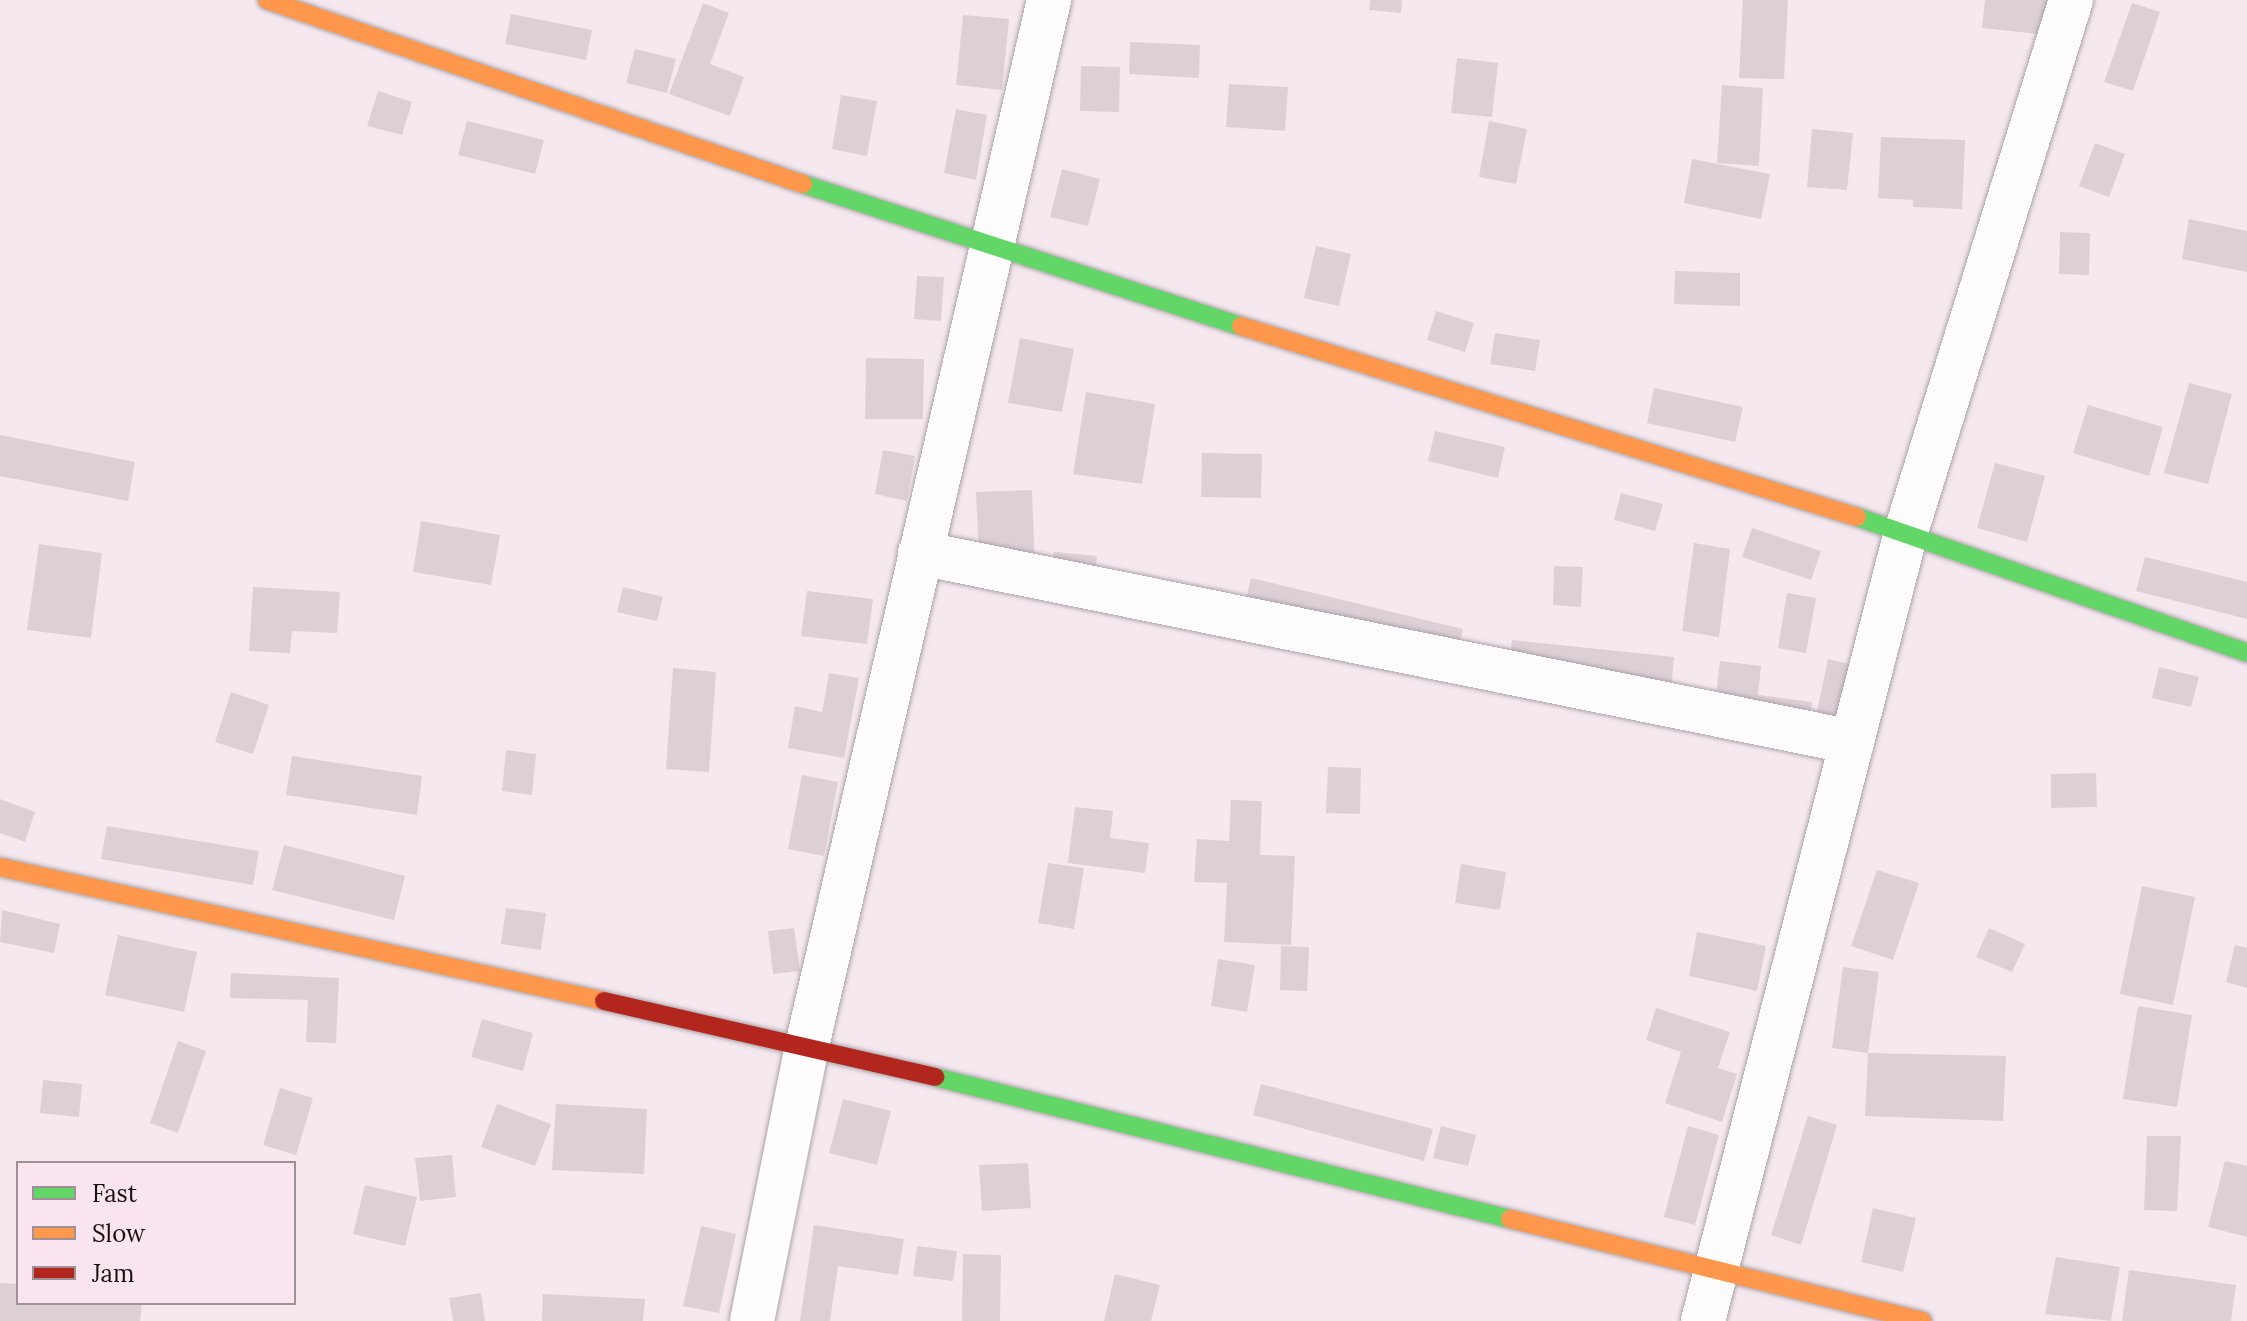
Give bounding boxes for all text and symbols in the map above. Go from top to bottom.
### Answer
legend [16,1161,296,1305]
text: Fast [92,1178,137,1209]
text: Slow [92,1218,145,1249]
text: Jam [92,1258,134,1289]

